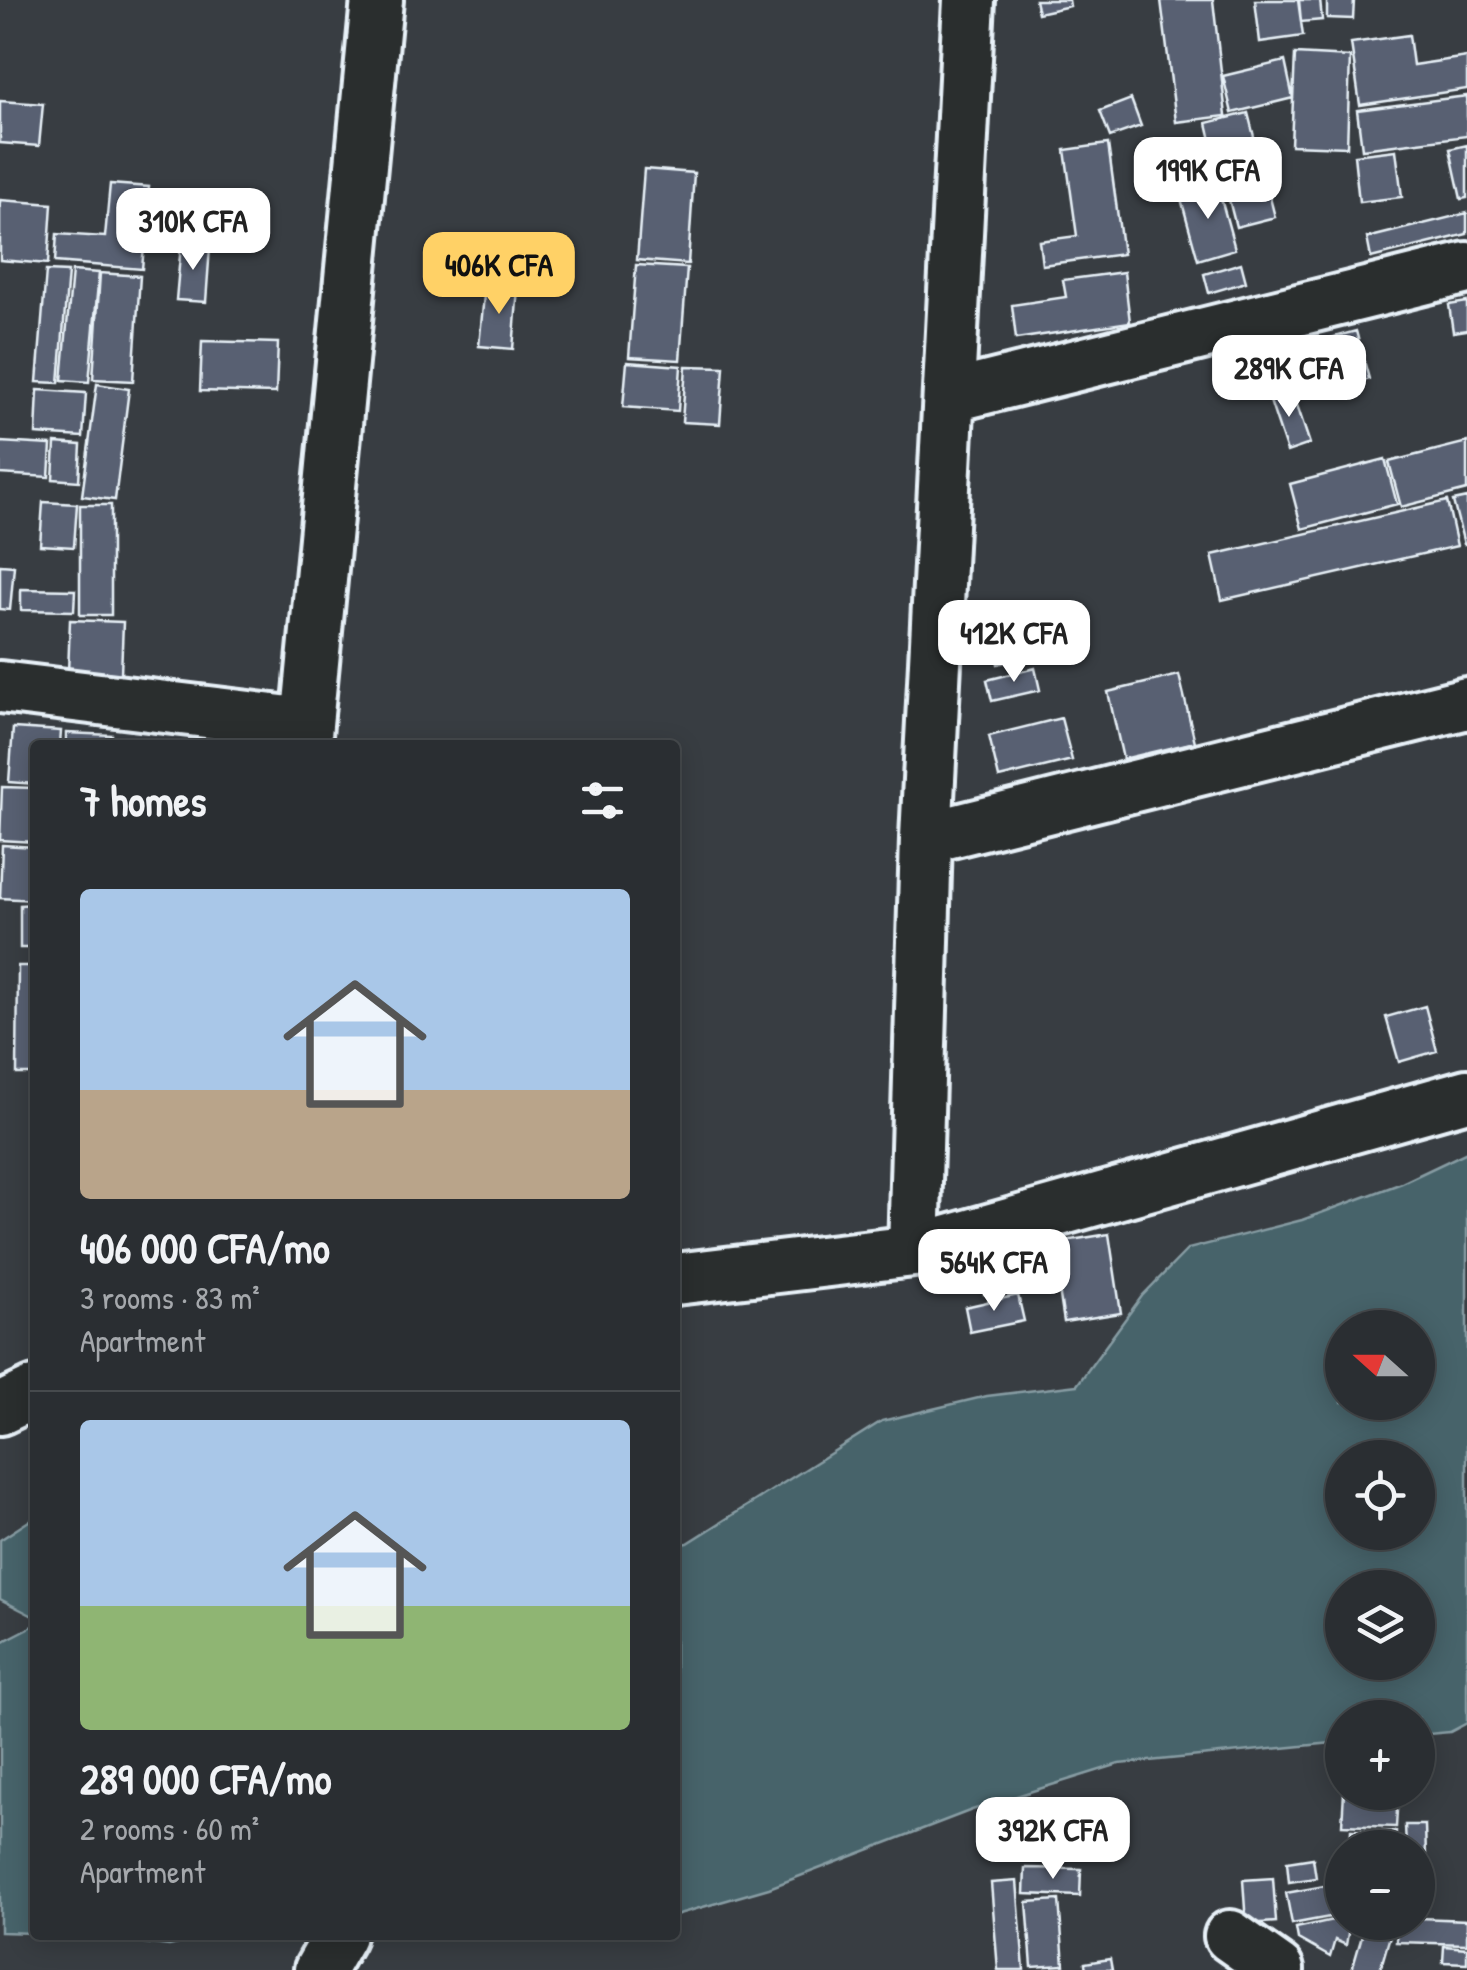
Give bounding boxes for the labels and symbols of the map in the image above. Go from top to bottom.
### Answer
pin: 199K CFA [1105,137,1311,222]
pin: 310K CFA [90,188,296,273]
pin: 406K CFA [396,232,602,317]
pin: 289K CFA [1186,335,1392,420]
pin: 412K CFA [911,600,1117,685]
pin: 564K CFA [891,1229,1097,1314]
north arrow [1325,1310,1435,1420]
pin: 392K CFA [950,1797,1156,1882]

